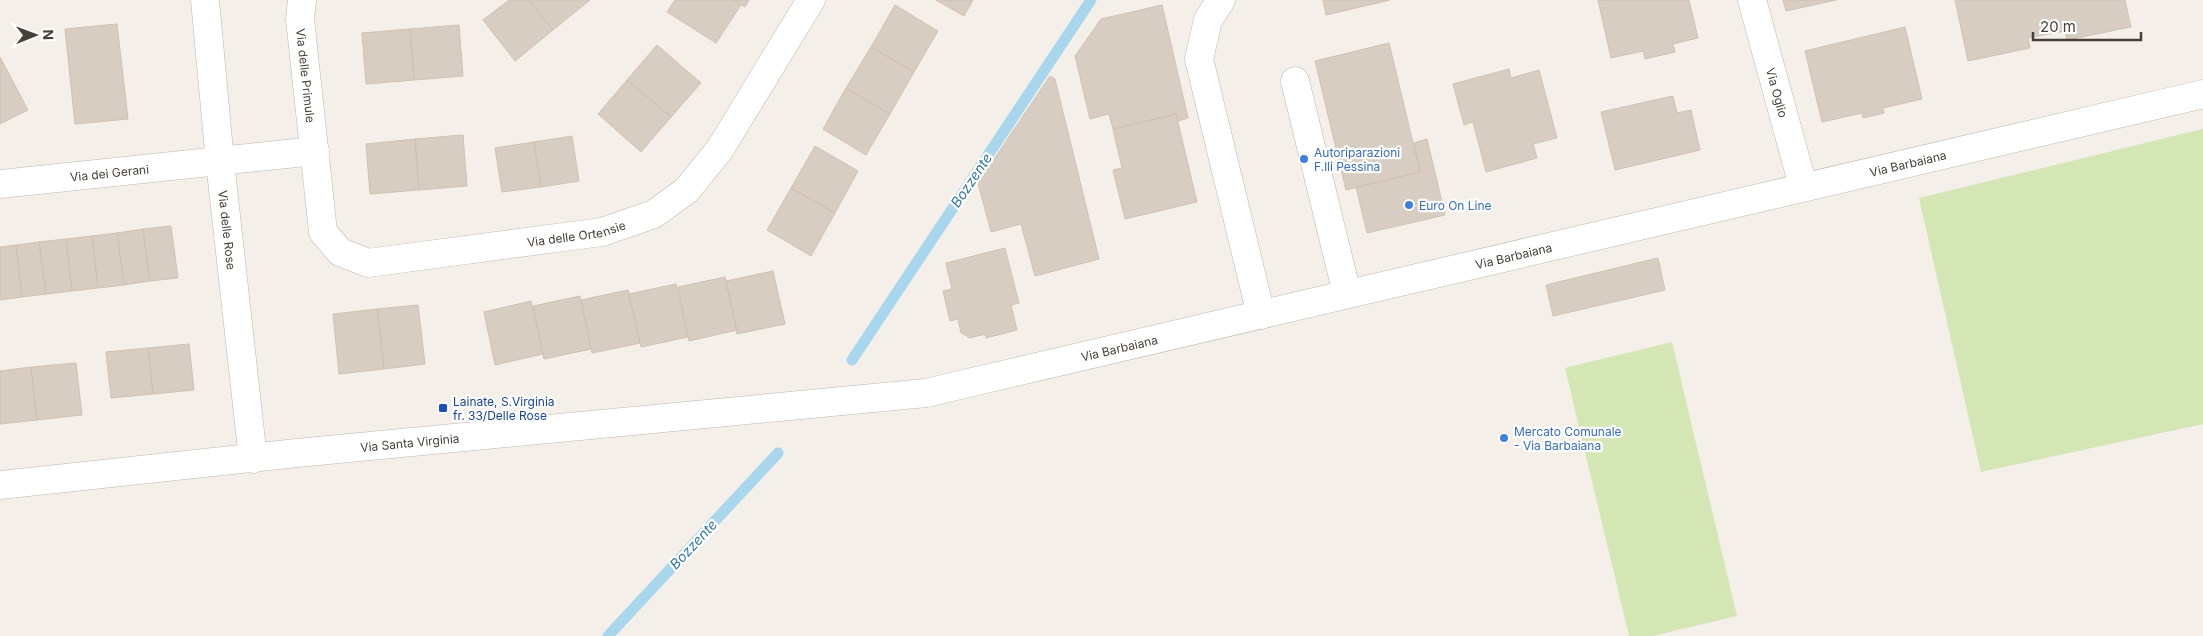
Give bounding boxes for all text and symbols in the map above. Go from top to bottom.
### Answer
north arrow [10,10,60,60]
scale bar [2033,10,2140,42]
text: 20 m [2040,17,2076,36]
street label: Via delle Primule [294,28,319,123]
text: N [40,29,57,40]
street label: Via Oglio [1763,66,1791,119]
place label: Autoriparazioni F.lli Pessina [1314,145,1400,174]
street label: Via Barbaiana [1868,147,1948,179]
water label: Bozzente [947,150,995,210]
marker: Autoriparazioni F.lli Pessina [1298,153,1310,165]
street label: Via dei Gerani [69,161,150,184]
street label: Via delle Rose [216,189,239,270]
place label: Euro On Line [1419,198,1492,213]
marker: Euro On Line [1403,199,1415,211]
street label: Via delle Ortensie [526,217,627,249]
street label: Via Barbaiana [1474,239,1553,272]
street label: Via Barbaiana [1079,332,1159,364]
place label: Lainate, S.Virginia fr. 33/Delle Rose [453,394,555,423]
marker: Lainate, S.Virginia fr. 33/Delle Rose [437,402,449,414]
place label: Mercato Comunale - Via Barbaiana [1514,424,1622,453]
street label: Via Santa Virginia [360,430,460,454]
marker: Mercato Comunale - Via Barbaiana [1498,432,1510,444]
water label: Bozzente [666,516,720,572]

